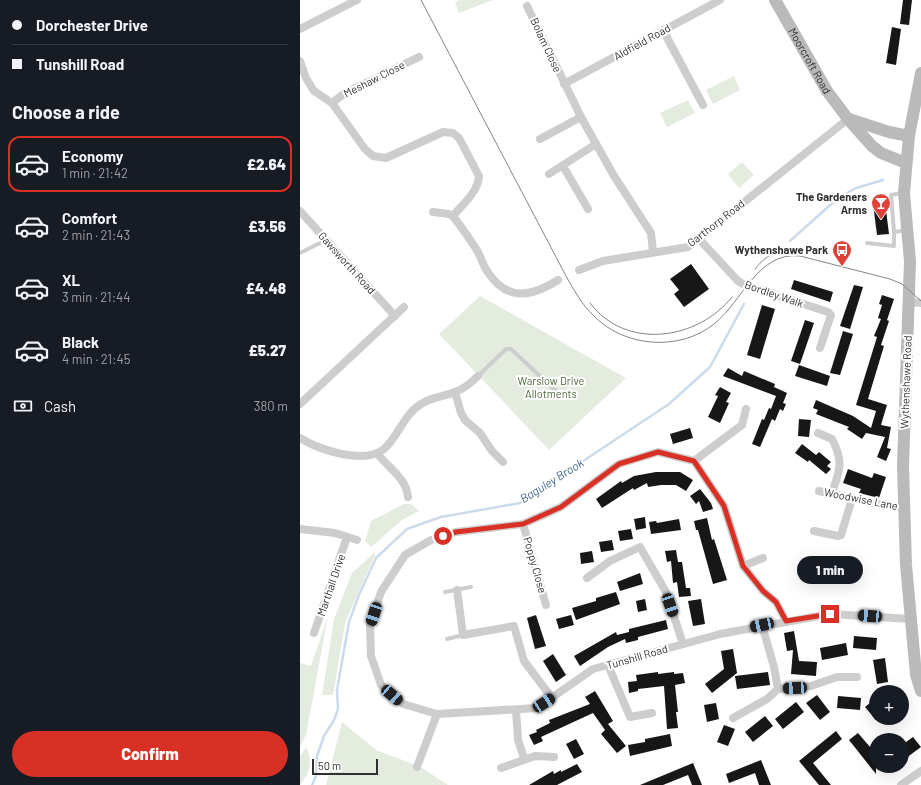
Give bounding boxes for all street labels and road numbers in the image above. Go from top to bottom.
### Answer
street label: Bolam Close [528,15,565,74]
street label: Aldfield Road [611,21,672,62]
street label: Moorcroft Road [786,25,834,96]
street label: Meshaw Close [341,58,407,100]
street label: Garthorp Road [685,196,747,249]
street label: Gawsworth Road [316,229,379,296]
street label: Bordley Walk [743,277,806,310]
street label: Wythenshawe Road [897,335,914,429]
street label: Woodwise Lane [823,485,899,512]
street label: Poppy Close [521,535,550,595]
street label: Marthall Drive [314,552,347,618]
street label: Tunshill Road [605,642,669,671]

